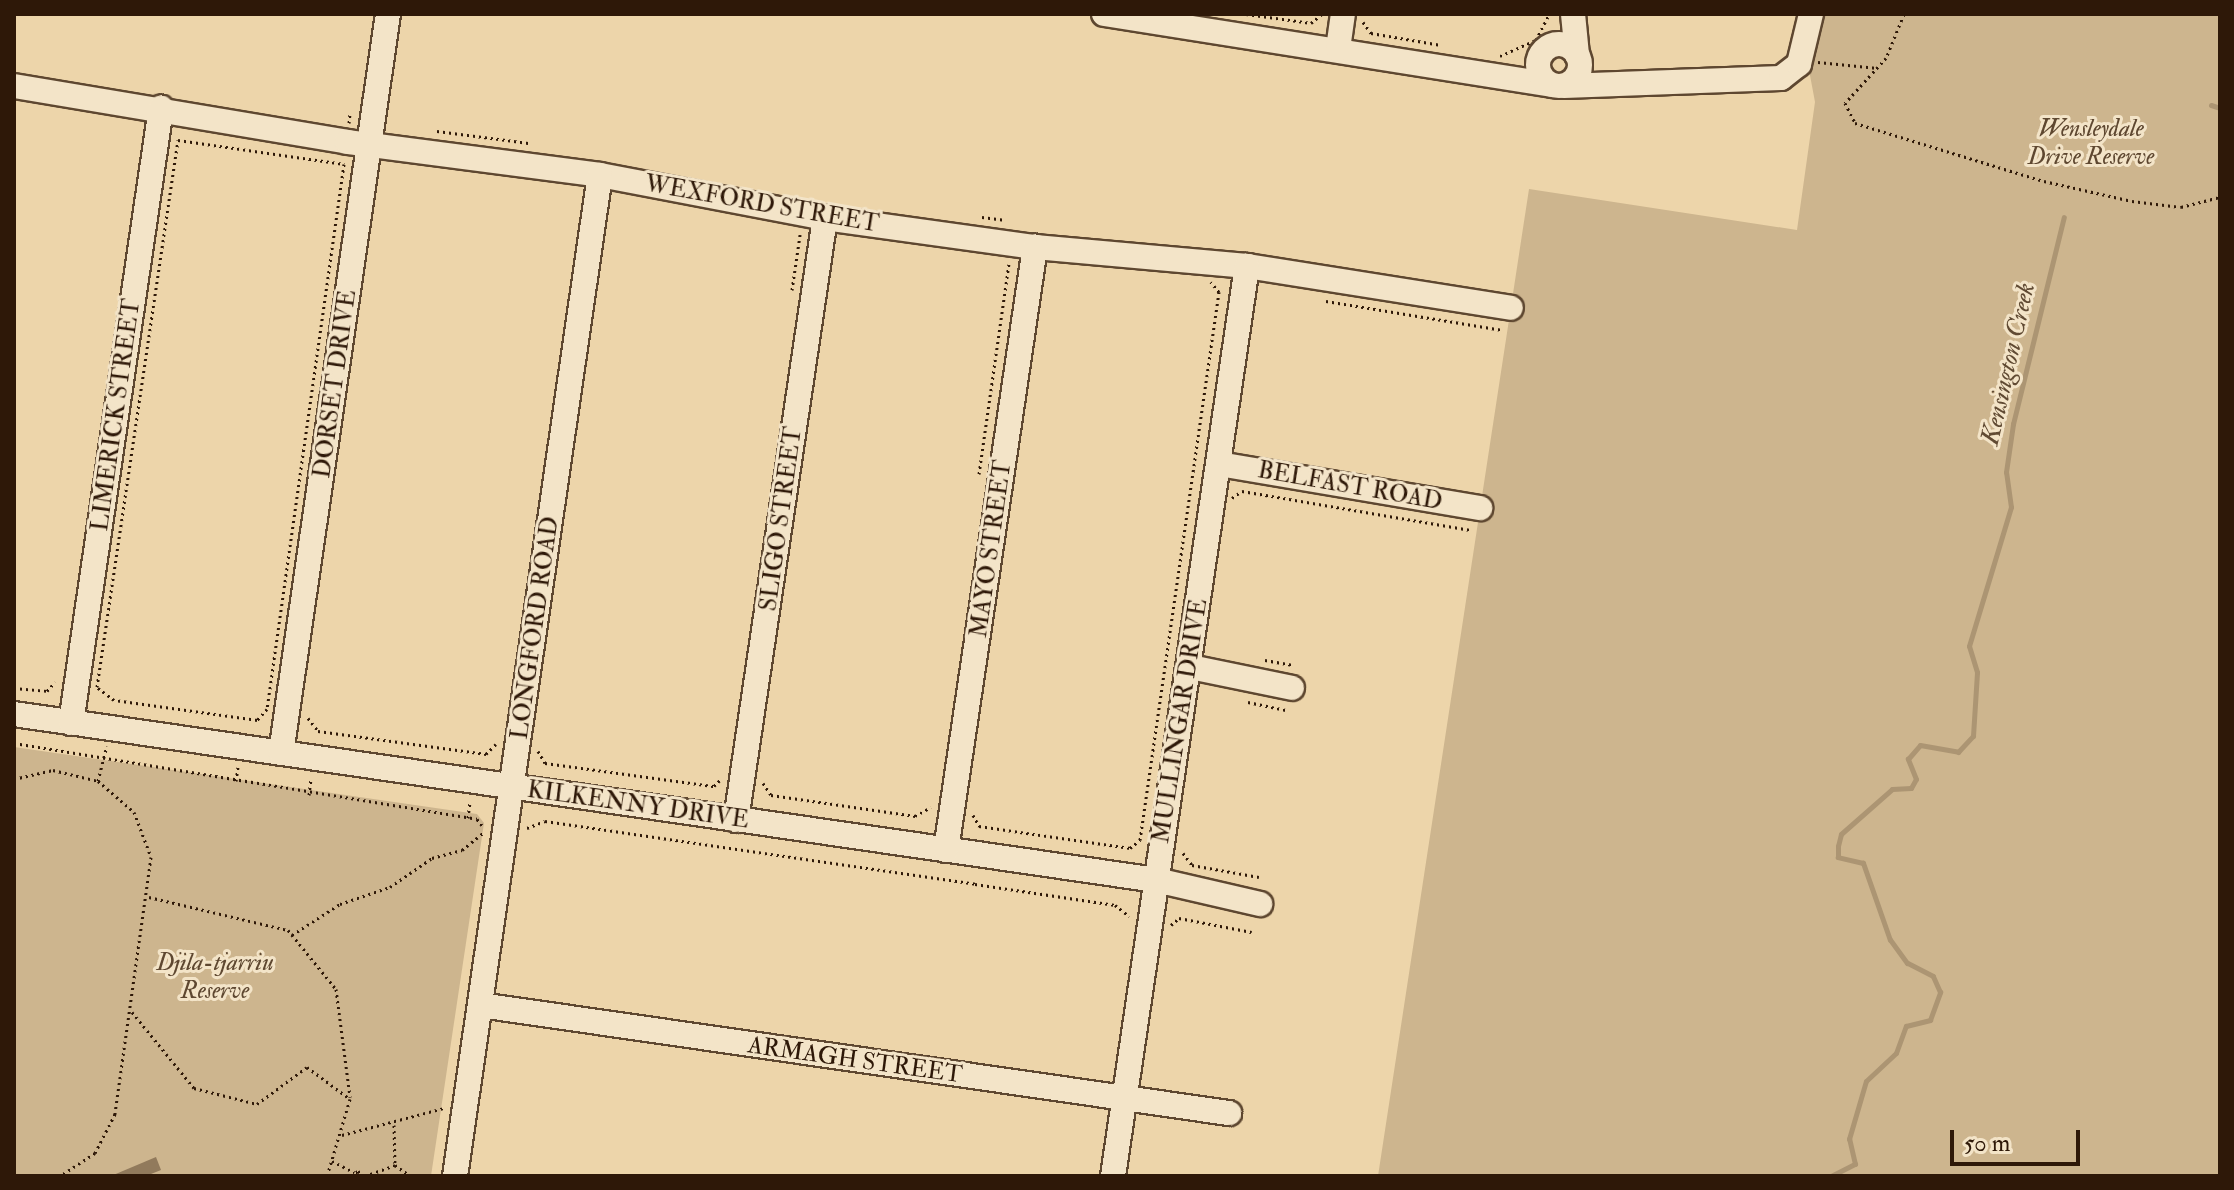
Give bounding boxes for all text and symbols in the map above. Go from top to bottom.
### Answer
park label: Wensleydale Drive Reserve [2028,115,2154,171]
street label: WEXFORD STREET [643,169,881,239]
water label: Kensington Creek [1975,280,2043,448]
street label: DORSET DRIVE [308,288,362,480]
street label: LIMERICK STREET [85,297,147,533]
street label: SLIGO STREET [754,425,808,613]
street label: BELFAST ROAD [1256,456,1444,516]
street label: MAYO STREET [964,458,1018,640]
street label: LONGFORD ROAD [505,515,565,741]
street label: MULLINGAR DRIVE [1146,597,1214,845]
street label: KILKENNY DRIVE [525,775,751,835]
park label: Djila-tjarriu Reserve [156,949,274,1005]
street label: ARMAGH STREET [746,1031,964,1089]
scale bar [1954,1114,2084,1164]
text: 50 m [1964,1128,2010,1159]

